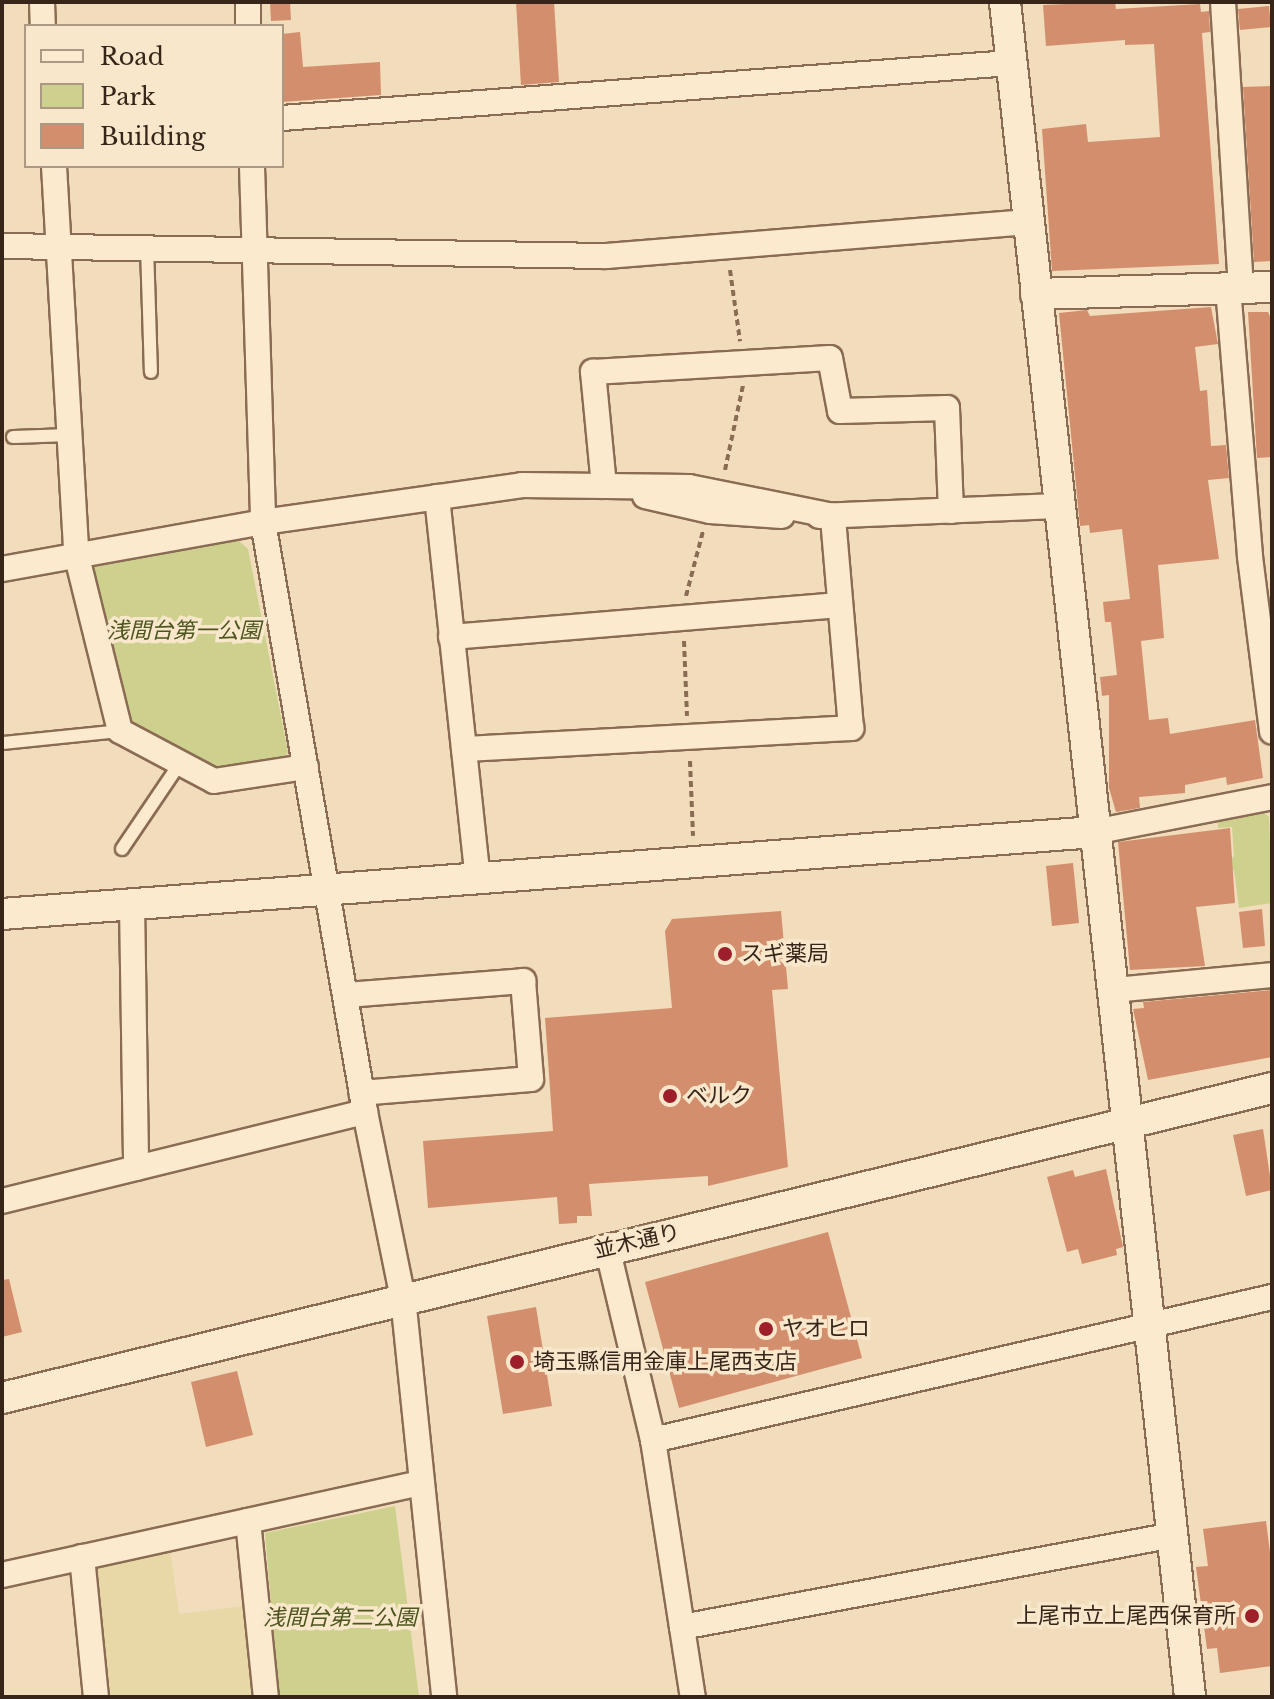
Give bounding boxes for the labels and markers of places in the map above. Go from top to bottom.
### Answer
place label: スギ薬局 [741,941,829,967]
marker: スギ薬局 [716,945,734,963]
place label: ベルク [686,1083,752,1109]
marker: ベルク [661,1087,679,1105]
place label: ヤオヒロ [782,1316,870,1342]
marker: ヤオヒロ [757,1320,775,1338]
place label: 埼玉縣信用金庫上尾西支店 [533,1349,797,1375]
marker: 埼玉縣信用金庫上尾西支店 [508,1353,526,1371]
place label: 上尾市立上尾西保育所 [1016,1603,1236,1629]
marker: 上尾市立上尾西保育所 [1243,1607,1261,1625]

